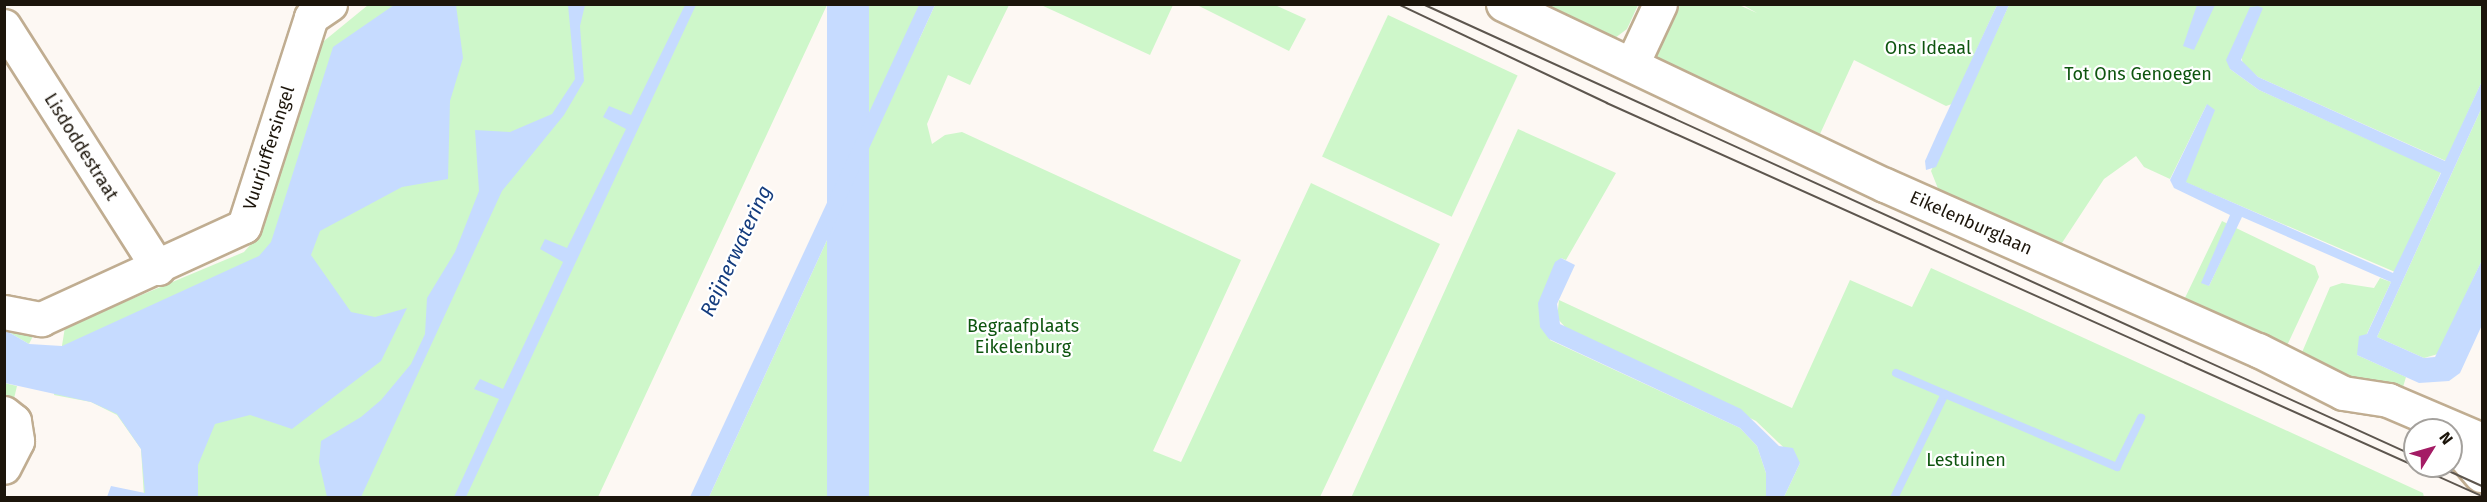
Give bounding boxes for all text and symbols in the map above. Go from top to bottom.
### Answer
park label: Ons Ideaal [1885,37,1971,59]
park label: Tot Ons Genoegen [2064,63,2212,85]
street label: Vuurjuffersingel [239,83,299,213]
street label: Lisdoddestraat [39,89,123,205]
water label: Reijnerwatering [695,182,777,320]
street label: Eikelenburglaan [1907,186,2035,260]
park label: Begraafplaats Eikelenburg [967,316,1079,358]
north arrow [2403,418,2463,478]
text: N [2435,428,2457,448]
park label: Lestuinen [1926,449,2006,471]

